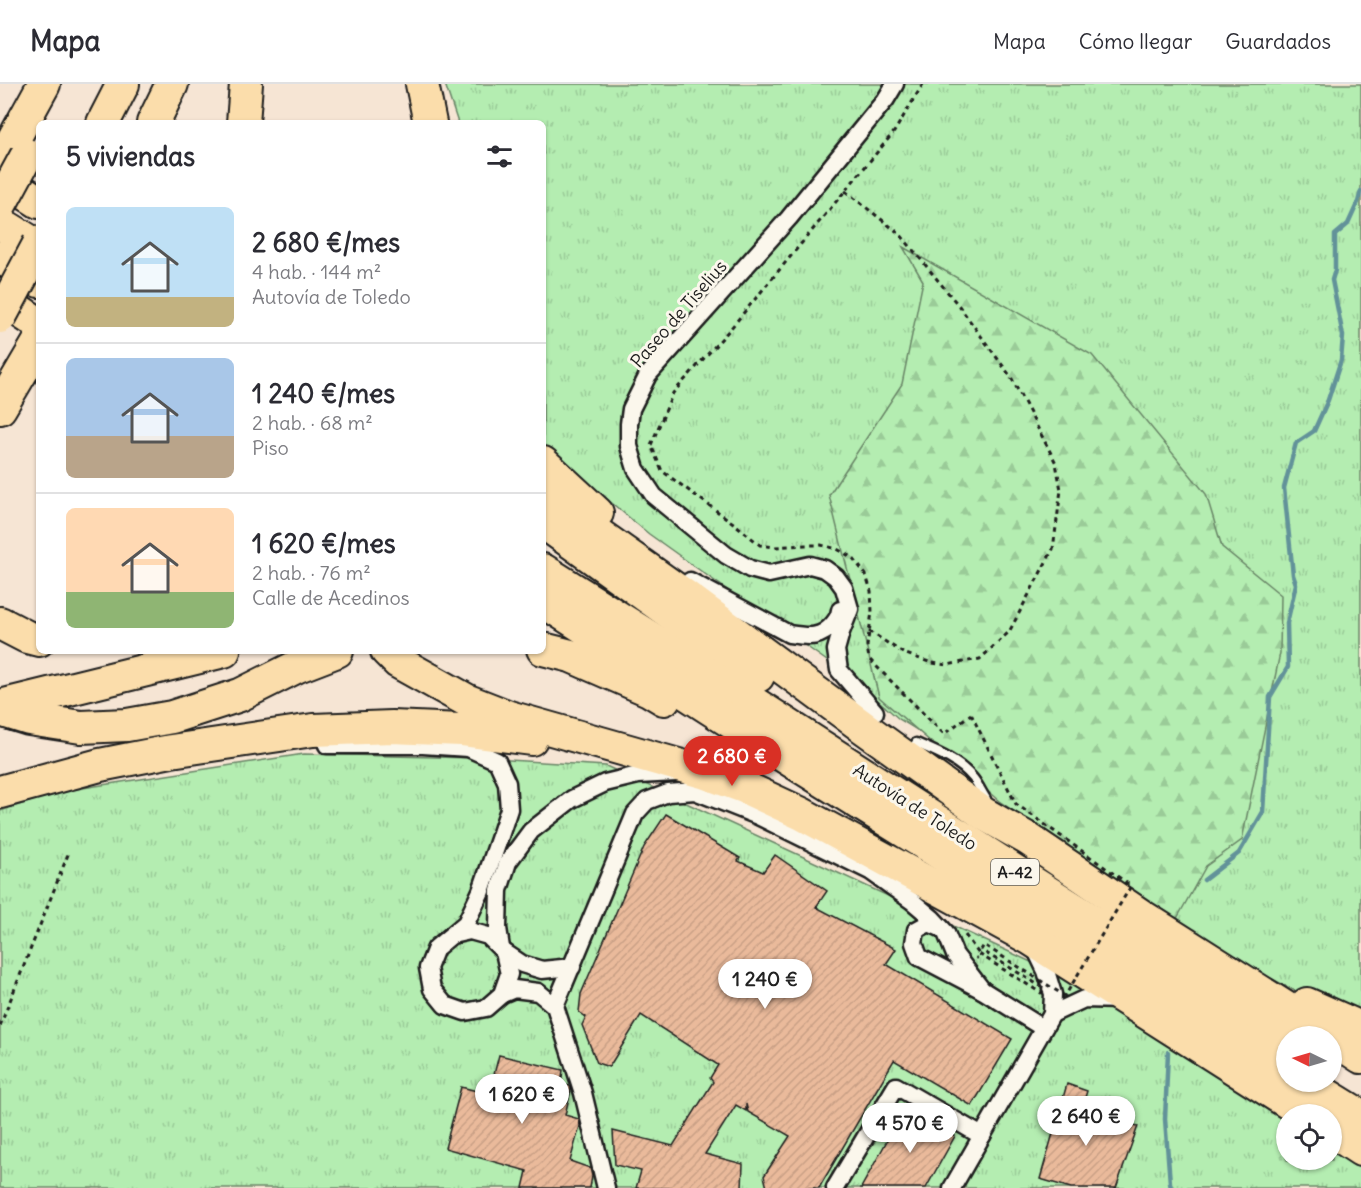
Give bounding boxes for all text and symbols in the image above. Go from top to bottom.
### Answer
text: Mapa [30,23,100,59]
text: Mapa [993,28,1046,55]
text: Cómo llegar [1079,28,1192,55]
text: Guardados [1225,28,1331,55]
text: 5 viviendas [66,140,195,173]
icon: filters [483,140,516,173]
text: 2 680 €/mes [252,226,400,259]
icon: home [114,231,186,303]
street label: Paseo de Tiselius [625,255,732,372]
text: 4 hab. · 144 m² [252,259,381,284]
text: Autovía de Toledo [252,284,411,309]
text: 1 240 €/mes [252,377,395,410]
icon: home [114,382,186,454]
text: 2 hab. · 68 m² [252,410,373,435]
text: Piso [252,435,289,460]
text: 1 620 €/mes [252,527,396,560]
icon: home [114,532,186,604]
text: 2 hab. · 76 m² [252,560,371,585]
text: Calle de Acedinos [252,585,410,610]
pin: 2 680 € [677,736,787,787]
text: 2 680 € [697,743,767,768]
street label: Autovía de Toledo [849,758,981,855]
road number: A-42 [991,859,1039,885]
pin: 1 240 € [710,959,820,1010]
text: 1 240 € [732,966,798,991]
north arrow [1276,1026,1342,1092]
map controls [1276,1026,1342,1170]
pin: 1 620 € [467,1074,577,1125]
text: 1 620 € [489,1081,555,1106]
pin: 2 640 € [1031,1096,1141,1147]
pin: 4 570 € [855,1103,965,1154]
text: 2 640 € [1051,1103,1121,1128]
button: locate [1276,1104,1342,1170]
text: 4 570 € [876,1110,944,1135]

